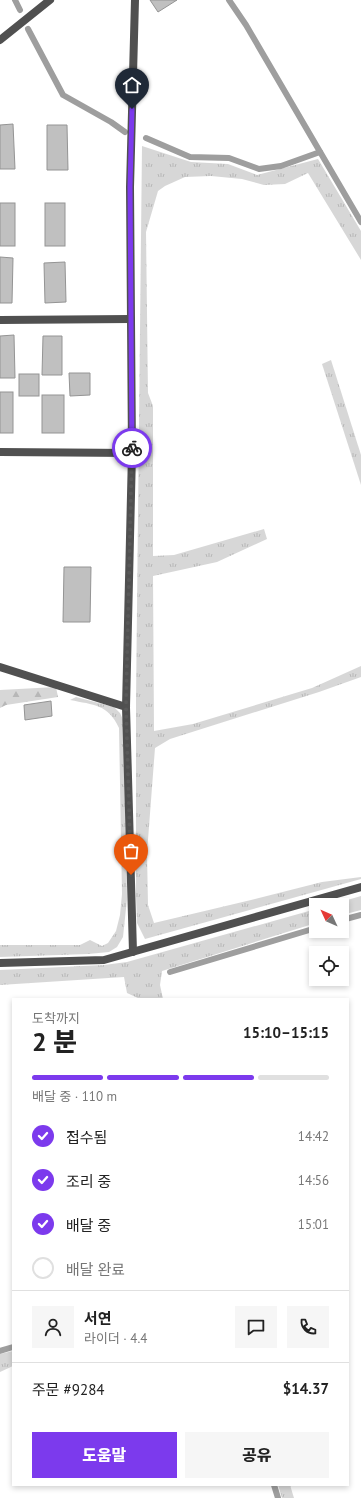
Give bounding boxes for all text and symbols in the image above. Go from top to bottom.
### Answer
pin [115,68,149,109]
icon: home [121,74,143,96]
courier [112,428,152,468]
icon: bike [121,437,143,459]
pin [114,834,148,875]
icon: bag [120,840,142,862]
north arrow [309,898,349,938]
map controls [309,898,349,986]
button: locate [309,946,349,986]
text: 도착까지 [32,1010,80,1027]
text: 15:10–15:15 [243,1023,329,1042]
text: 2 분 [32,1025,77,1058]
text: 배달 중 · 110 m [32,1088,117,1105]
icon: check [32,1125,54,1147]
text: 접수됨 [66,1128,107,1147]
text: 14:42 [298,1128,329,1145]
icon: check [32,1169,54,1191]
text: 조리 중 [66,1172,111,1191]
text: 14:56 [298,1172,329,1189]
icon: check [32,1213,54,1235]
text: 배달 중 [66,1216,111,1235]
text: 15:01 [298,1216,329,1233]
text: 배달 완료 [66,1260,125,1279]
button: person [32,1306,74,1348]
button: chat [235,1306,277,1348]
button: phone [287,1306,329,1348]
text: 서연 [84,1309,112,1328]
text: 라이더 · 4.4 [84,1330,147,1347]
text: $14.37 [283,1379,329,1398]
text: 주문 #9284 [32,1380,104,1399]
button: 도움말 [32,1432,177,1478]
button: 공유 [185,1432,329,1478]

